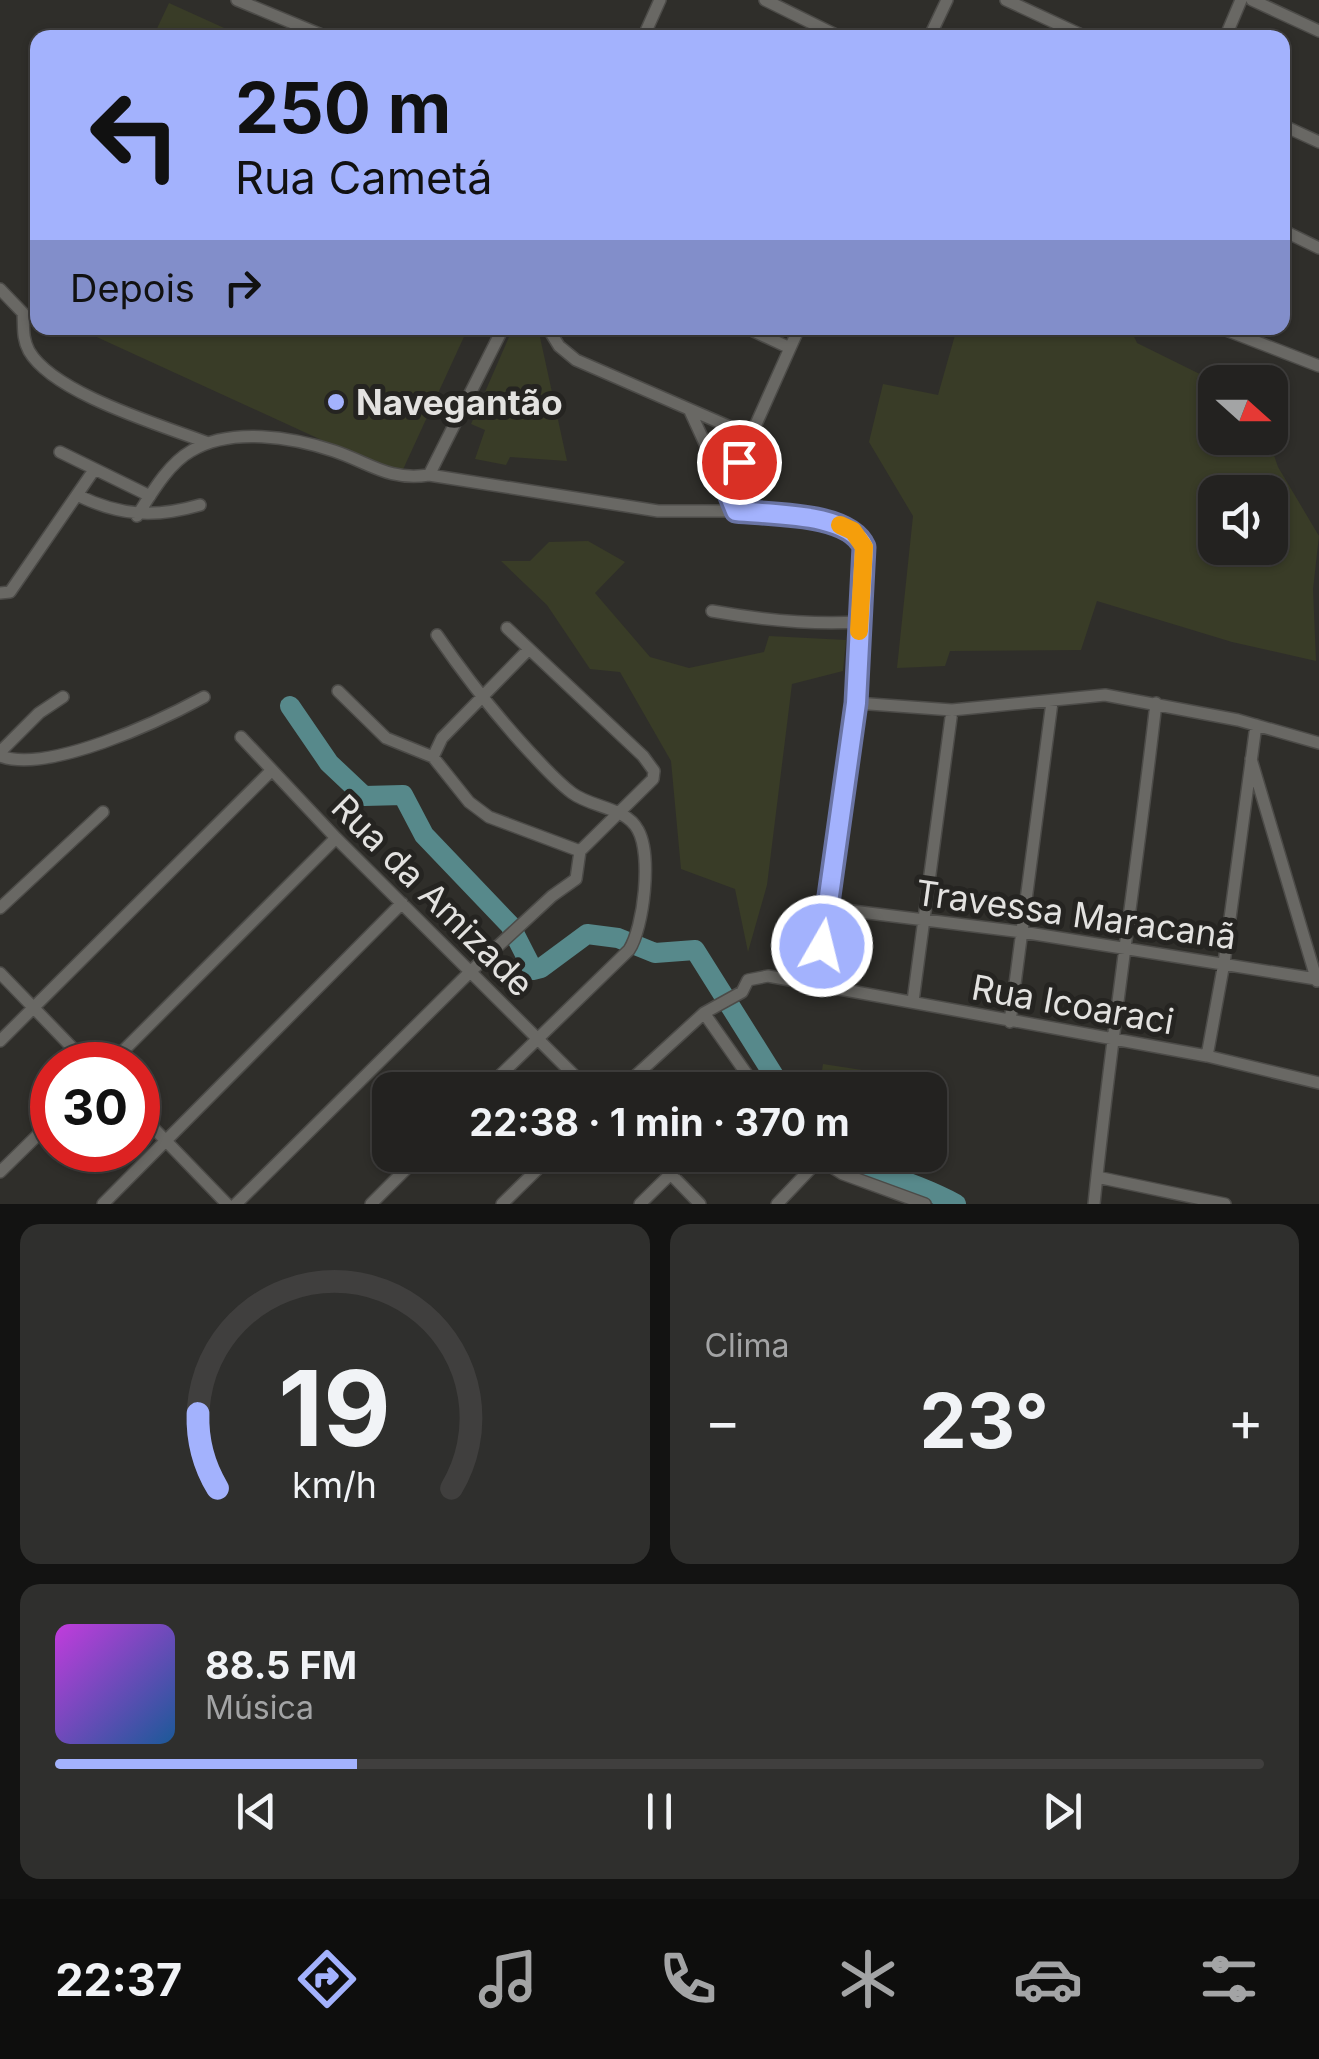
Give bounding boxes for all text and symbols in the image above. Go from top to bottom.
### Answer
text: 250 m [235,65,452,150]
icon: left [70,70,200,200]
text: Rua Cametá [235,150,493,205]
icon: right [215,260,270,315]
text: Depois [70,265,195,311]
north arrow [1198,365,1288,455]
map controls [1198,365,1288,565]
place label: Navegantão [356,381,563,423]
marker: Navegantão [325,391,347,413]
pin [697,420,782,505]
icon: arrive [712,435,767,490]
button: sound [1198,475,1288,565]
street label: Rua da Amizade [323,785,543,1005]
street label: Travessa Maracanã [913,871,1239,957]
position arrow [770,894,874,998]
street label: Rua Icoaraci [969,966,1177,1042]
speed limit sign: 30 [30,1042,160,1172]
text: 22:38 · 1 min · 370 m [469,1099,850,1145]
text: Clima [705,1326,789,1365]
text: 19 [279,1345,391,1471]
text: 23° [919,1375,1049,1466]
text: − [705,1388,741,1454]
text: + [1228,1388,1264,1454]
text: km/h [292,1463,377,1507]
text: 88.5 FM [205,1642,357,1688]
text: Música [205,1688,314,1727]
icon: previous [229,1784,284,1839]
icon: pause [632,1784,687,1839]
icon: next [1035,1784,1090,1839]
icon: directions [292,1944,362,2014]
icon: music [473,1944,543,2014]
icon: phone [653,1944,723,2014]
icon: climate [833,1944,903,2014]
icon: car [1013,1944,1083,2014]
icon: filters [1194,1944,1264,2014]
text: 22:37 [55,1952,182,2007]

